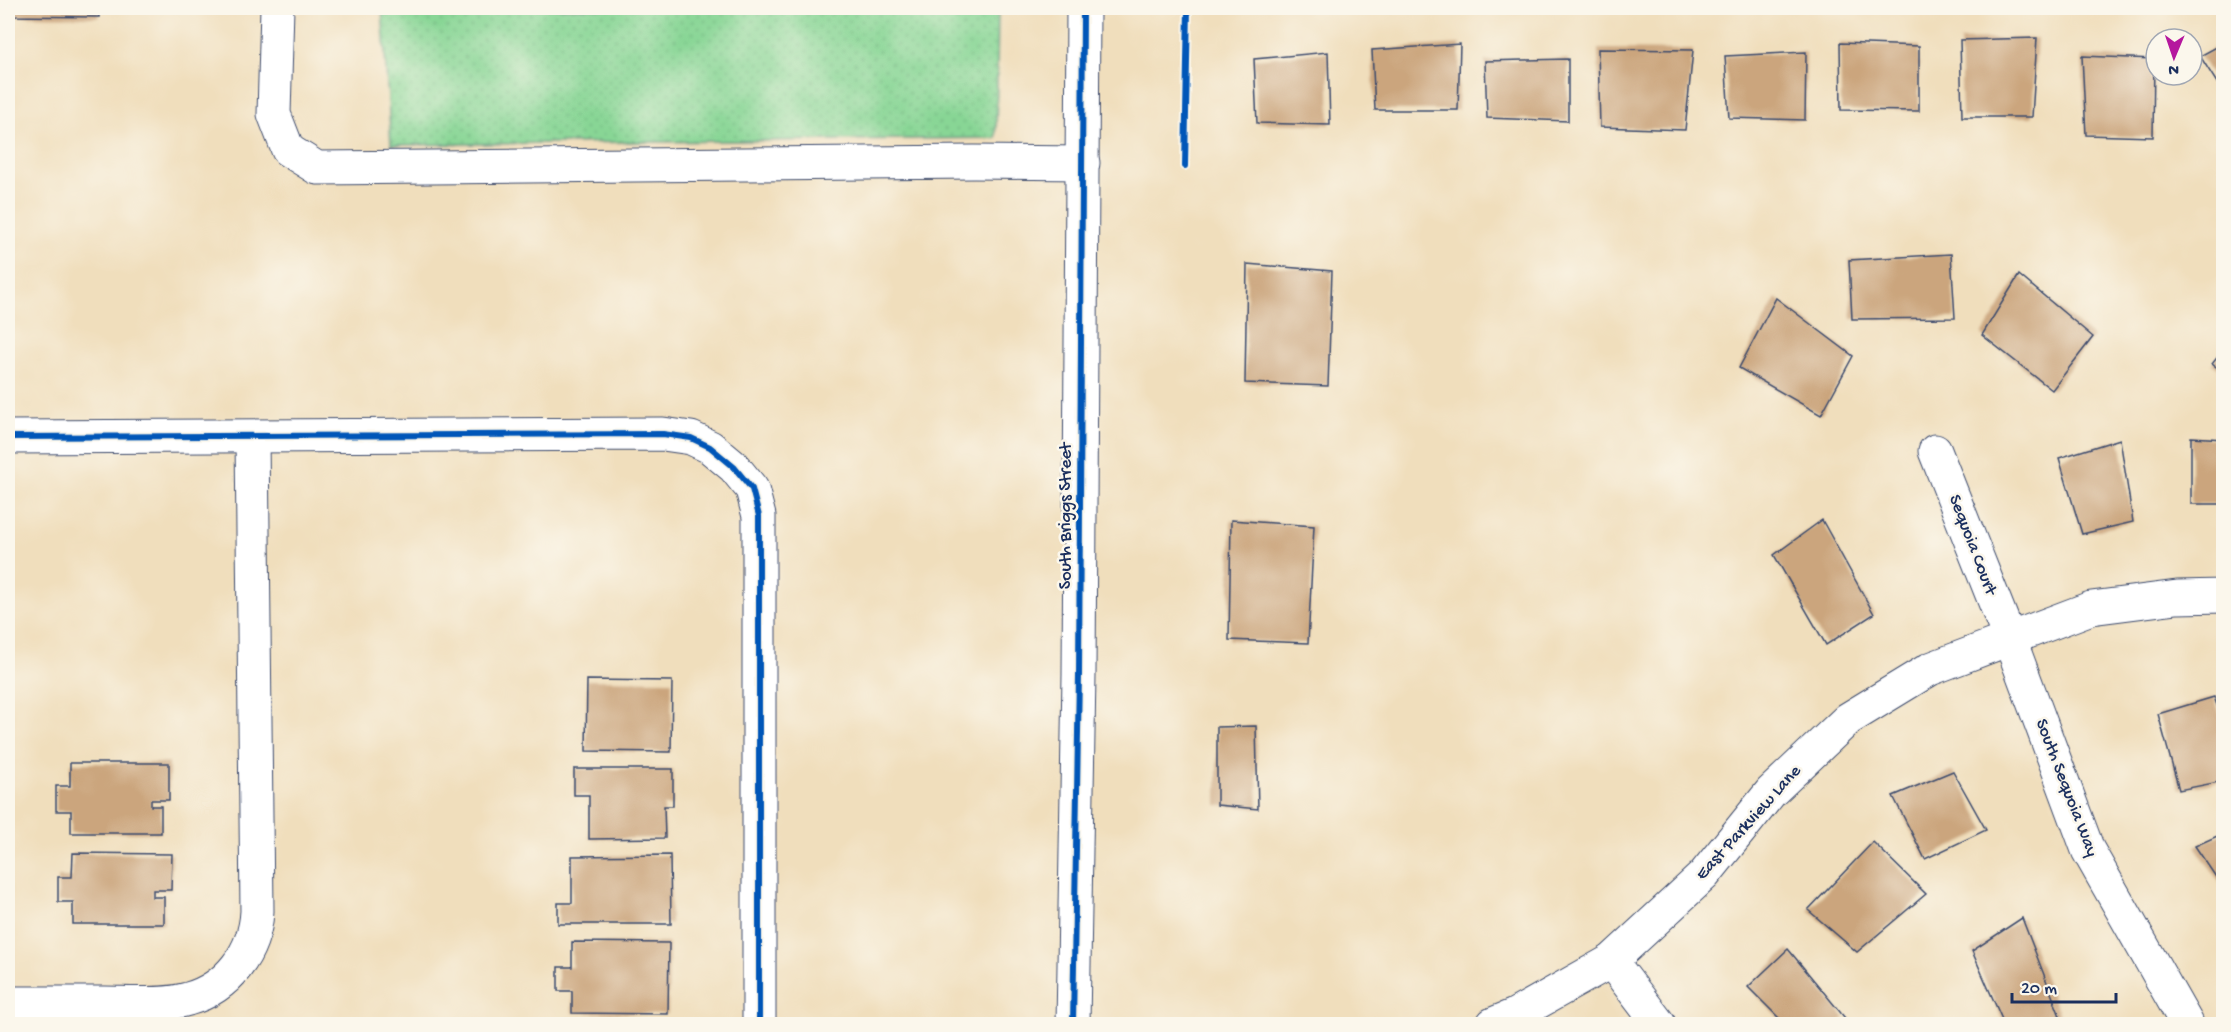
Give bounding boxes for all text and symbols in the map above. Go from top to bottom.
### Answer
north arrow [2144,27,2204,87]
text: N [2167,59,2179,78]
street label: South Briggs Street [1056,441,1077,589]
street label: Sequoia Court [1943,492,2001,600]
street label: South Sequoia Way [2030,716,2102,860]
street label: East Parkview Lane [1692,761,1807,885]
scale bar [2012,966,2116,1004]
text: 20 m [2021,979,2057,1000]

